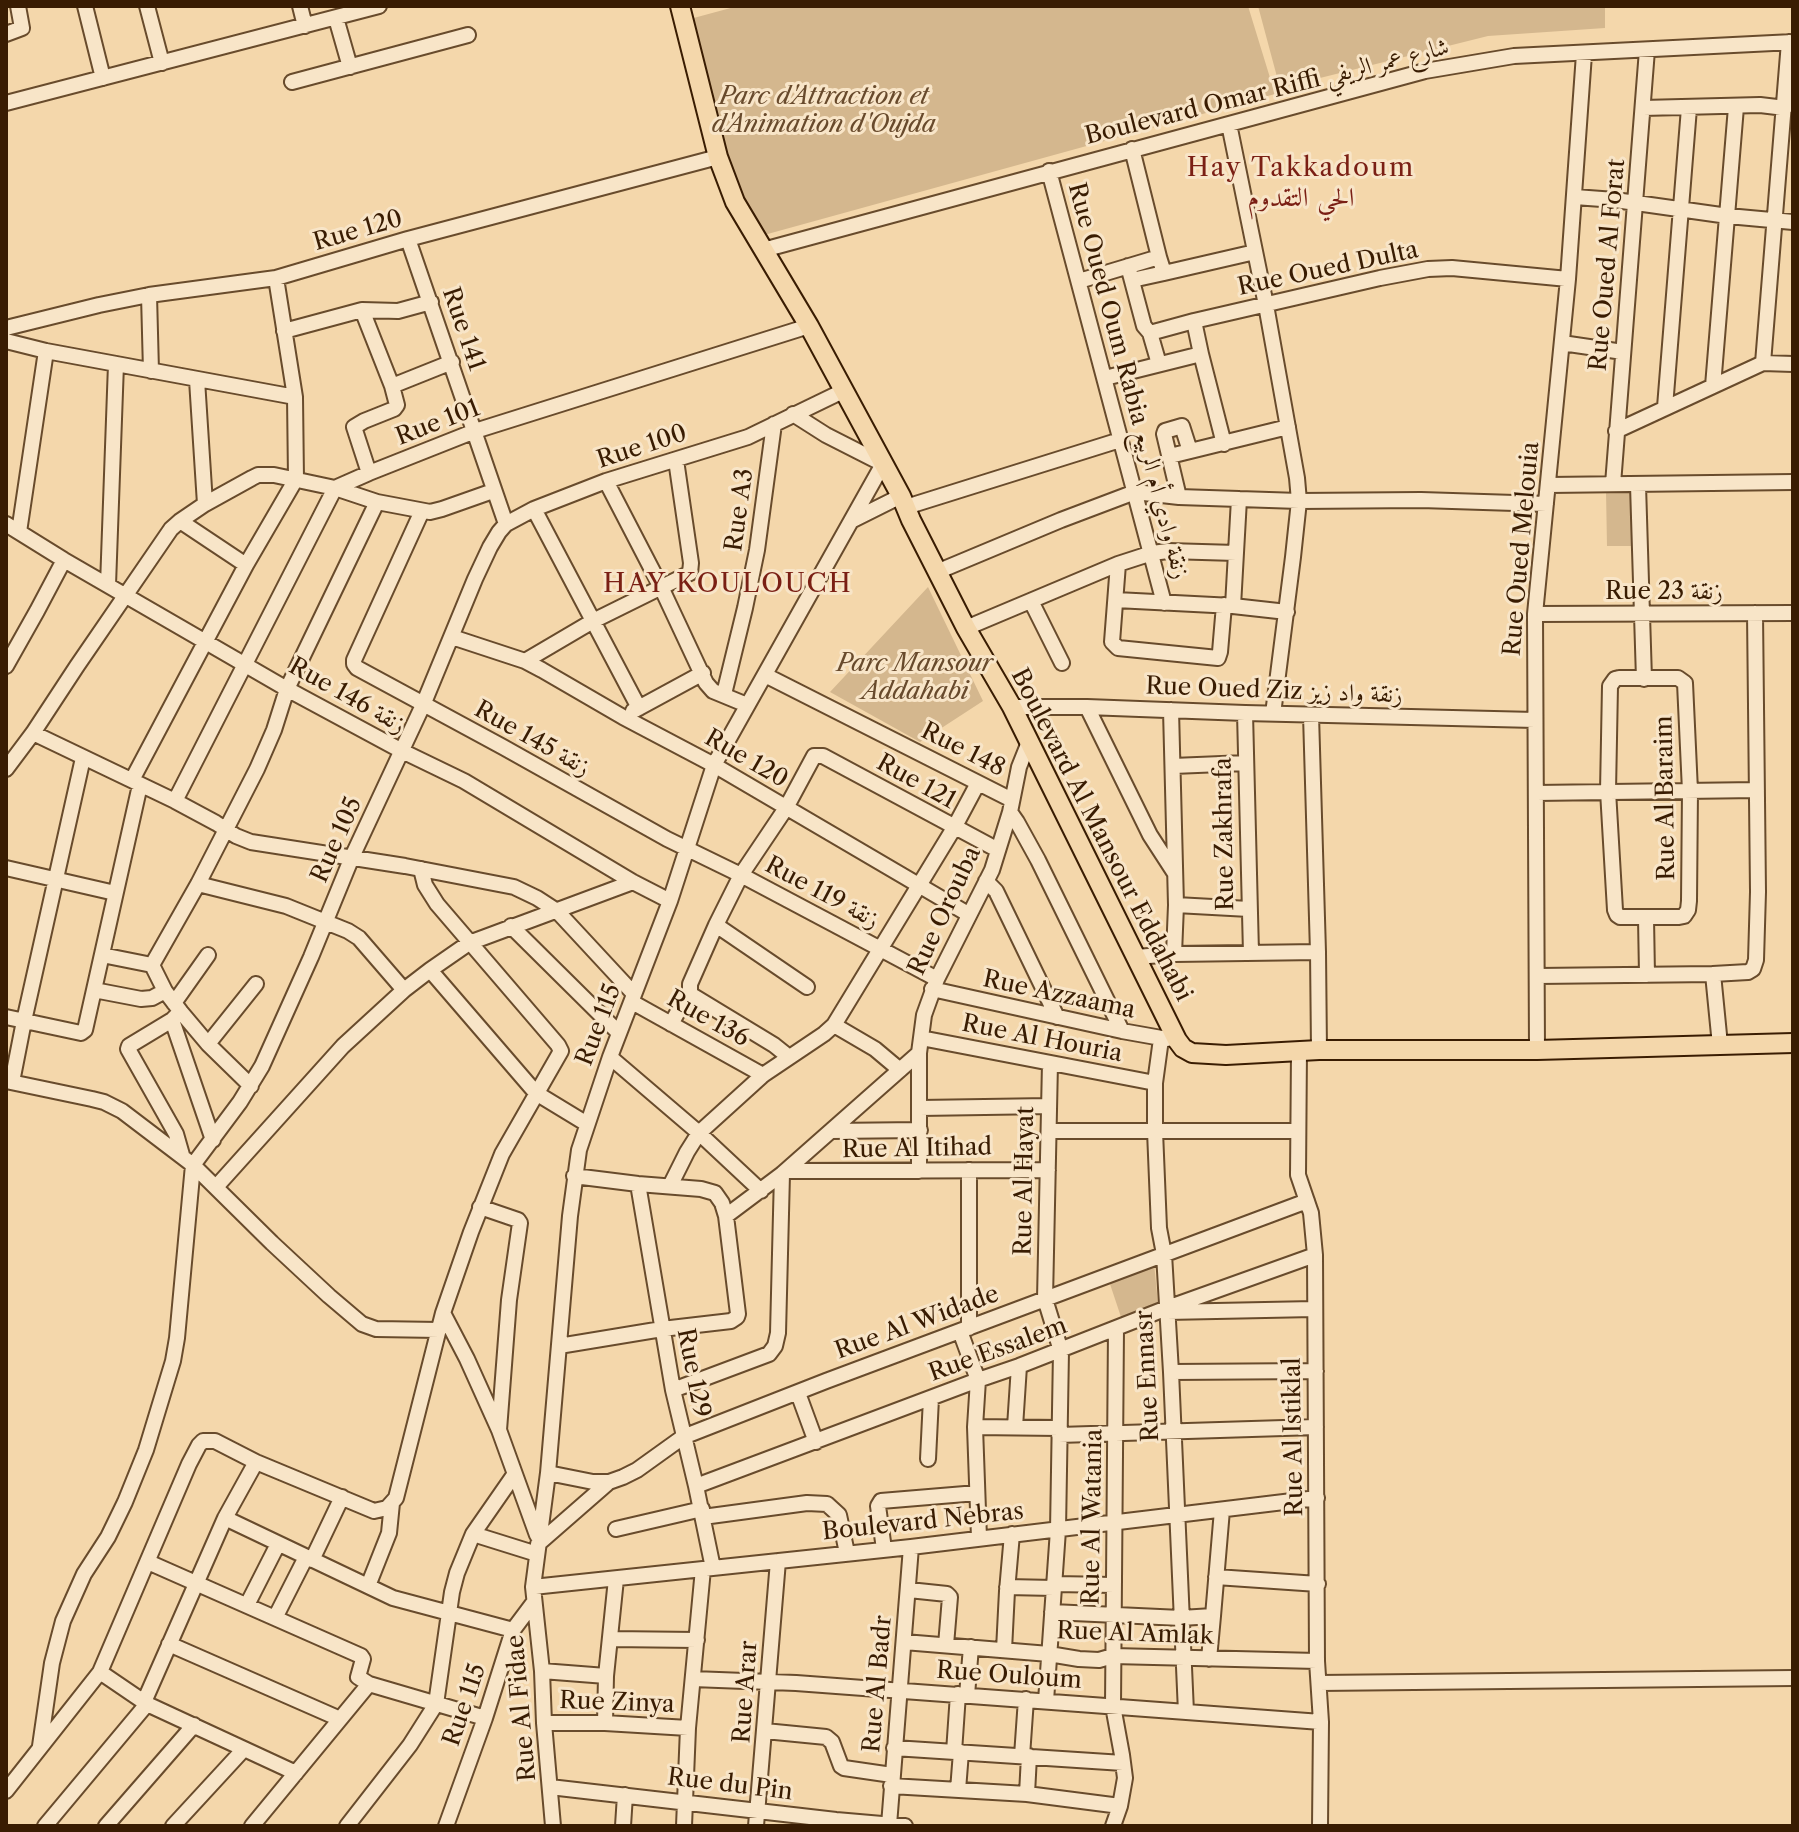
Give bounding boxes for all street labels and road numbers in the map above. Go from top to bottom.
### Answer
street label: Boulevard Omar Riffi شارع عمر الريفي [1082,33,1452,151]
street label: Rue Oued Al Forat [1584,158,1632,372]
street label: Rue Oued Oum Rabia زنقة وادي أم الربيع [1061,180,1195,582]
street label: Rue 120 [310,205,406,257]
street label: Rue Oued Dulta [1235,236,1421,302]
street label: Rue 141 [435,284,491,374]
street label: Rue 101 [392,394,484,452]
street label: Rue 100 [593,419,691,475]
street label: Rue Oued Melouia [1498,441,1546,657]
street label: Rue A3 [720,467,760,553]
street label: Rue 23 زنقة [1605,578,1723,606]
street label: Rue 146 زنقة [284,652,410,740]
street label: Boulevard Al Mansour Eddahabi [1004,664,1198,1006]
street label: Rue Oued Ziz زنقة واد زيز [1145,672,1403,710]
street label: Rue 145 زنقة [469,695,595,783]
street label: Rue Al Baraim [1650,715,1682,881]
street label: Rue 148 [916,717,1010,783]
street label: Rue 120 [699,724,793,794]
street label: Rue 121 [871,749,961,815]
street label: Rue Zakhrafa [1209,757,1241,911]
street label: Rue 105 [305,793,369,887]
street label: Rue Orouba [903,842,987,980]
street label: Rue 119 زنقة [760,851,884,935]
street label: Rue Azzaama [980,965,1138,1025]
street label: Rue 115 [570,980,628,1070]
street label: Rue 136 [662,985,754,1053]
street label: Rue Al Houria [959,1009,1125,1069]
street label: Rue Al Hayat [1009,1106,1041,1256]
street label: Rue Al Itihad [842,1133,992,1165]
street label: Rue Al Widade [831,1280,1003,1366]
street label: Rue Ennasr [1130,1309,1166,1443]
street label: Rue Essalem [925,1312,1071,1388]
street label: Rue 129 [670,1326,716,1420]
street label: Rue Al Istiklal [1278,1357,1310,1517]
street label: Rue Al Watania [1077,1429,1109,1605]
street label: Boulevard Nebras [821,1497,1025,1547]
street label: Rue Al Badr [858,1614,898,1754]
street label: Rue Al Amlak [1056,1617,1214,1651]
street label: Rue Al Fidae [501,1634,543,1782]
street label: Rue Arar [728,1640,764,1744]
street label: Rue Ouloum [935,1657,1083,1695]
street label: Rue 115 [437,1660,493,1750]
street label: Rue Zinya [559,1687,675,1719]
street label: Rue du Pin [666,1763,794,1807]

